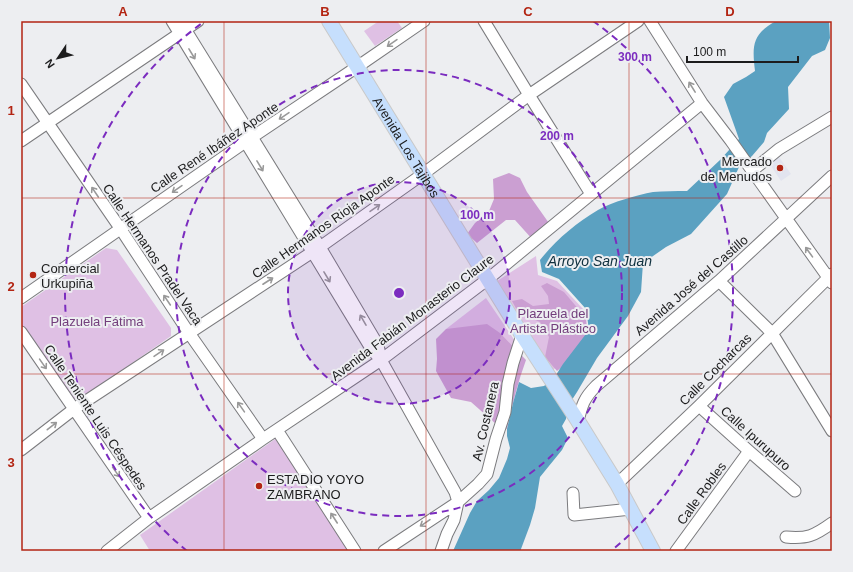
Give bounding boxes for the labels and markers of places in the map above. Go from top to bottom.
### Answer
place label: Mercado de Menudos [700,154,772,184]
marker: Mercado de Menudos [775,163,785,173]
place label: Comercial Urkupiña [41,261,100,291]
marker: Comercial Urkupiña [28,270,38,280]
centre of rings [392,286,406,300]
place label: ESTADIO YOYO ZAMBRANO [267,472,364,502]
marker: ESTADIO YOYO ZAMBRANO [254,481,264,491]

